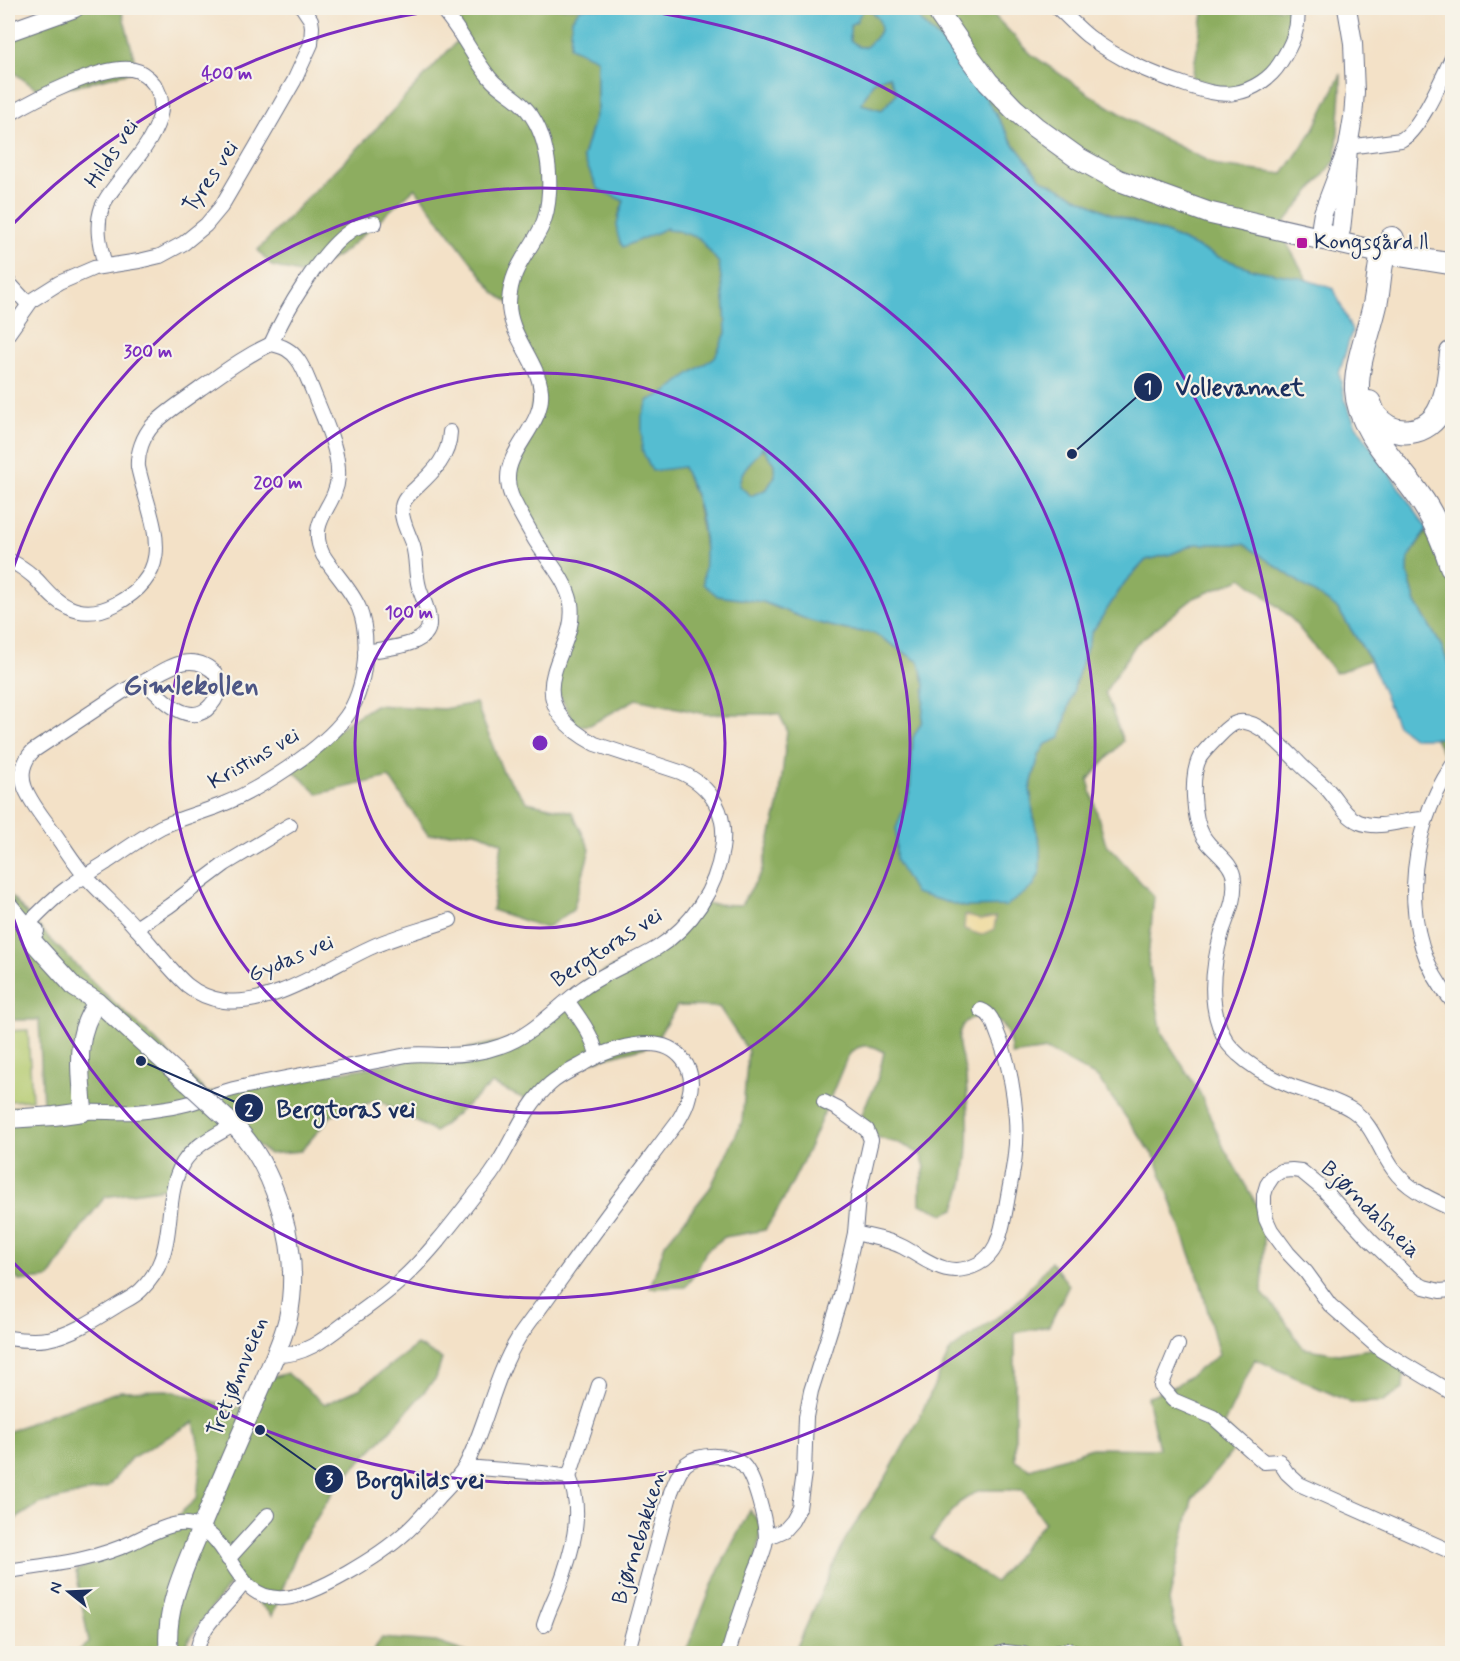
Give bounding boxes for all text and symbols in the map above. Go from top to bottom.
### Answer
text: 400 m [202,62,252,86]
street label: Hilds vei [79,114,145,194]
street label: Tyres vei [177,136,245,218]
place label: Kongsgård ll [1314,229,1429,260]
marker: Kongsgård ll [1295,236,1309,250]
text: 300 m [124,340,172,364]
callout: Vollevannet [1133,366,1316,408]
text: Vollevannet [1176,373,1305,404]
text: 1 [1144,376,1152,400]
text: 200 m [253,471,303,495]
text: 100 m [385,601,433,625]
district label: Gimlekollen [123,668,259,705]
street label: Kristins vei [203,722,305,796]
centre of rings [530,733,550,753]
street label: Bergtoras vei [546,902,670,997]
street label: Gydas vei [244,928,338,990]
callout: Bergtoras vei [234,1087,427,1129]
text: Bergtoras vei [277,1095,416,1129]
text: 2 [245,1098,254,1122]
street label: Bjørndalsheia [1313,1155,1426,1265]
street label: Tretjønnveien [201,1313,275,1441]
callout: Borghilds vei [314,1458,496,1500]
text: Borghilds vei [356,1466,485,1500]
street label: Bjørnebakken [606,1466,675,1608]
text: 3 [325,1468,334,1492]
north arrow [39,1562,99,1622]
text: N [45,1580,68,1596]

